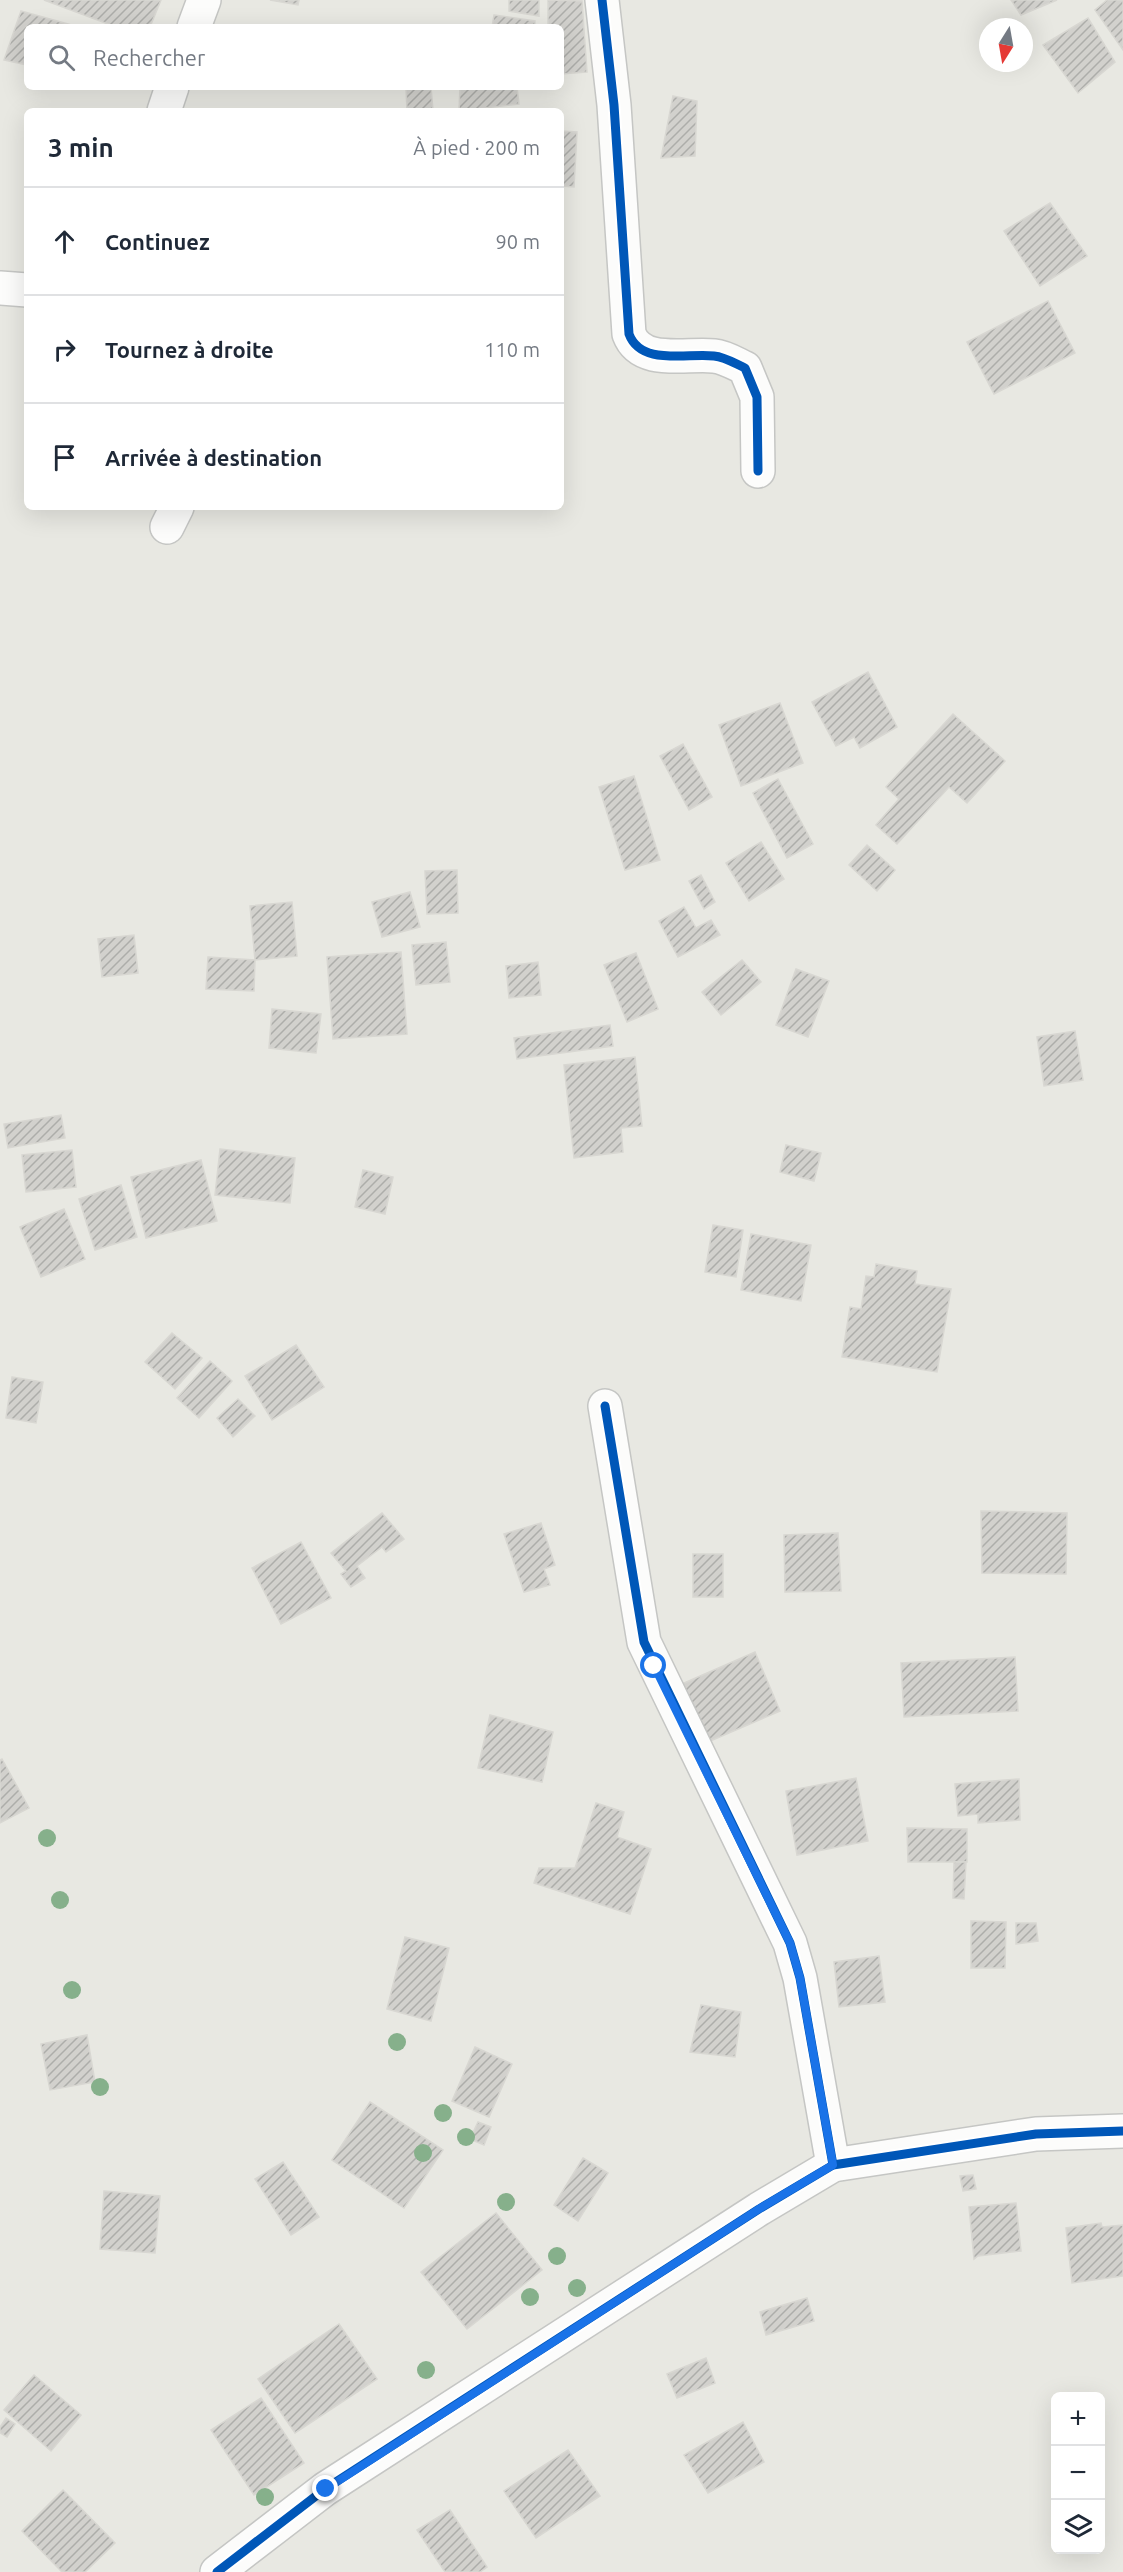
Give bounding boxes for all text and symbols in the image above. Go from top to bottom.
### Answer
north arrow [979,18,1033,72]
search box [24,24,564,90]
icon: search [45,41,78,74]
text: Rechercher [93,45,205,70]
text: 3 min [48,133,114,162]
text: À pied · 200 m [413,136,540,159]
icon: ahead [48,225,81,258]
text: Continuez [105,229,210,254]
text: 90 m [496,230,540,253]
icon: right [48,333,81,366]
text: Tournez à droite [105,337,274,362]
text: 110 m [484,338,540,361]
icon: arrive [48,441,81,474]
text: Arrivée à destination [105,445,322,470]
route start [640,1652,666,1678]
map controls [1051,2392,1105,2554]
button: + [1051,2392,1105,2446]
button: − [1051,2446,1105,2500]
route end [312,2475,338,2501]
button: layers [1051,2500,1105,2554]

